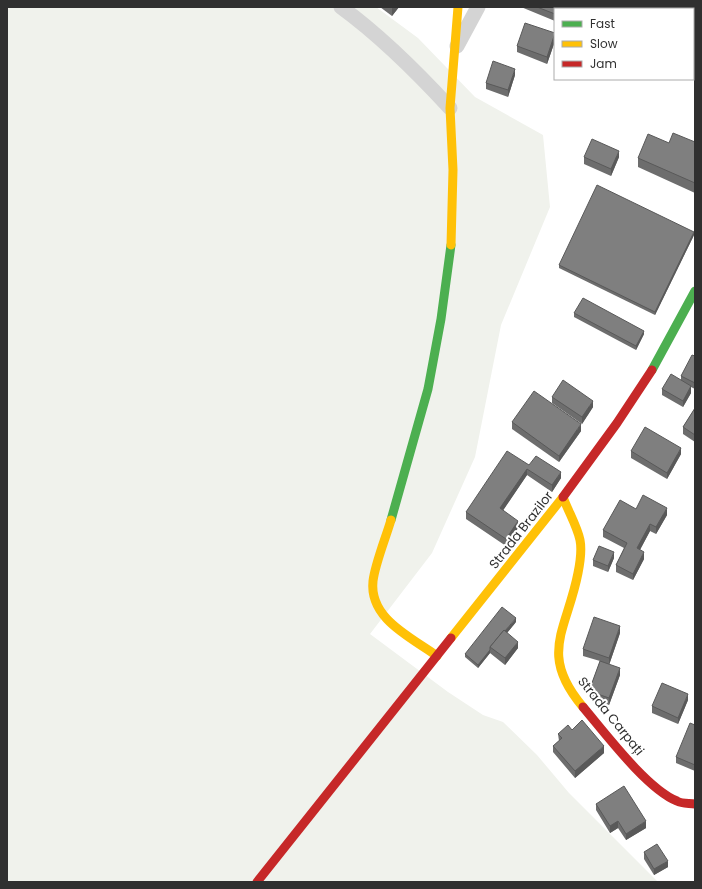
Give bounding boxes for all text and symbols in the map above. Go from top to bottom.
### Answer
legend [554,8,694,80]
text: Fast [590,15,615,32]
text: Slow [590,35,618,52]
text: Jam [590,55,617,72]
street label: Strada Brazilor [485,487,558,573]
street label: Strada Carpați [573,673,649,759]

